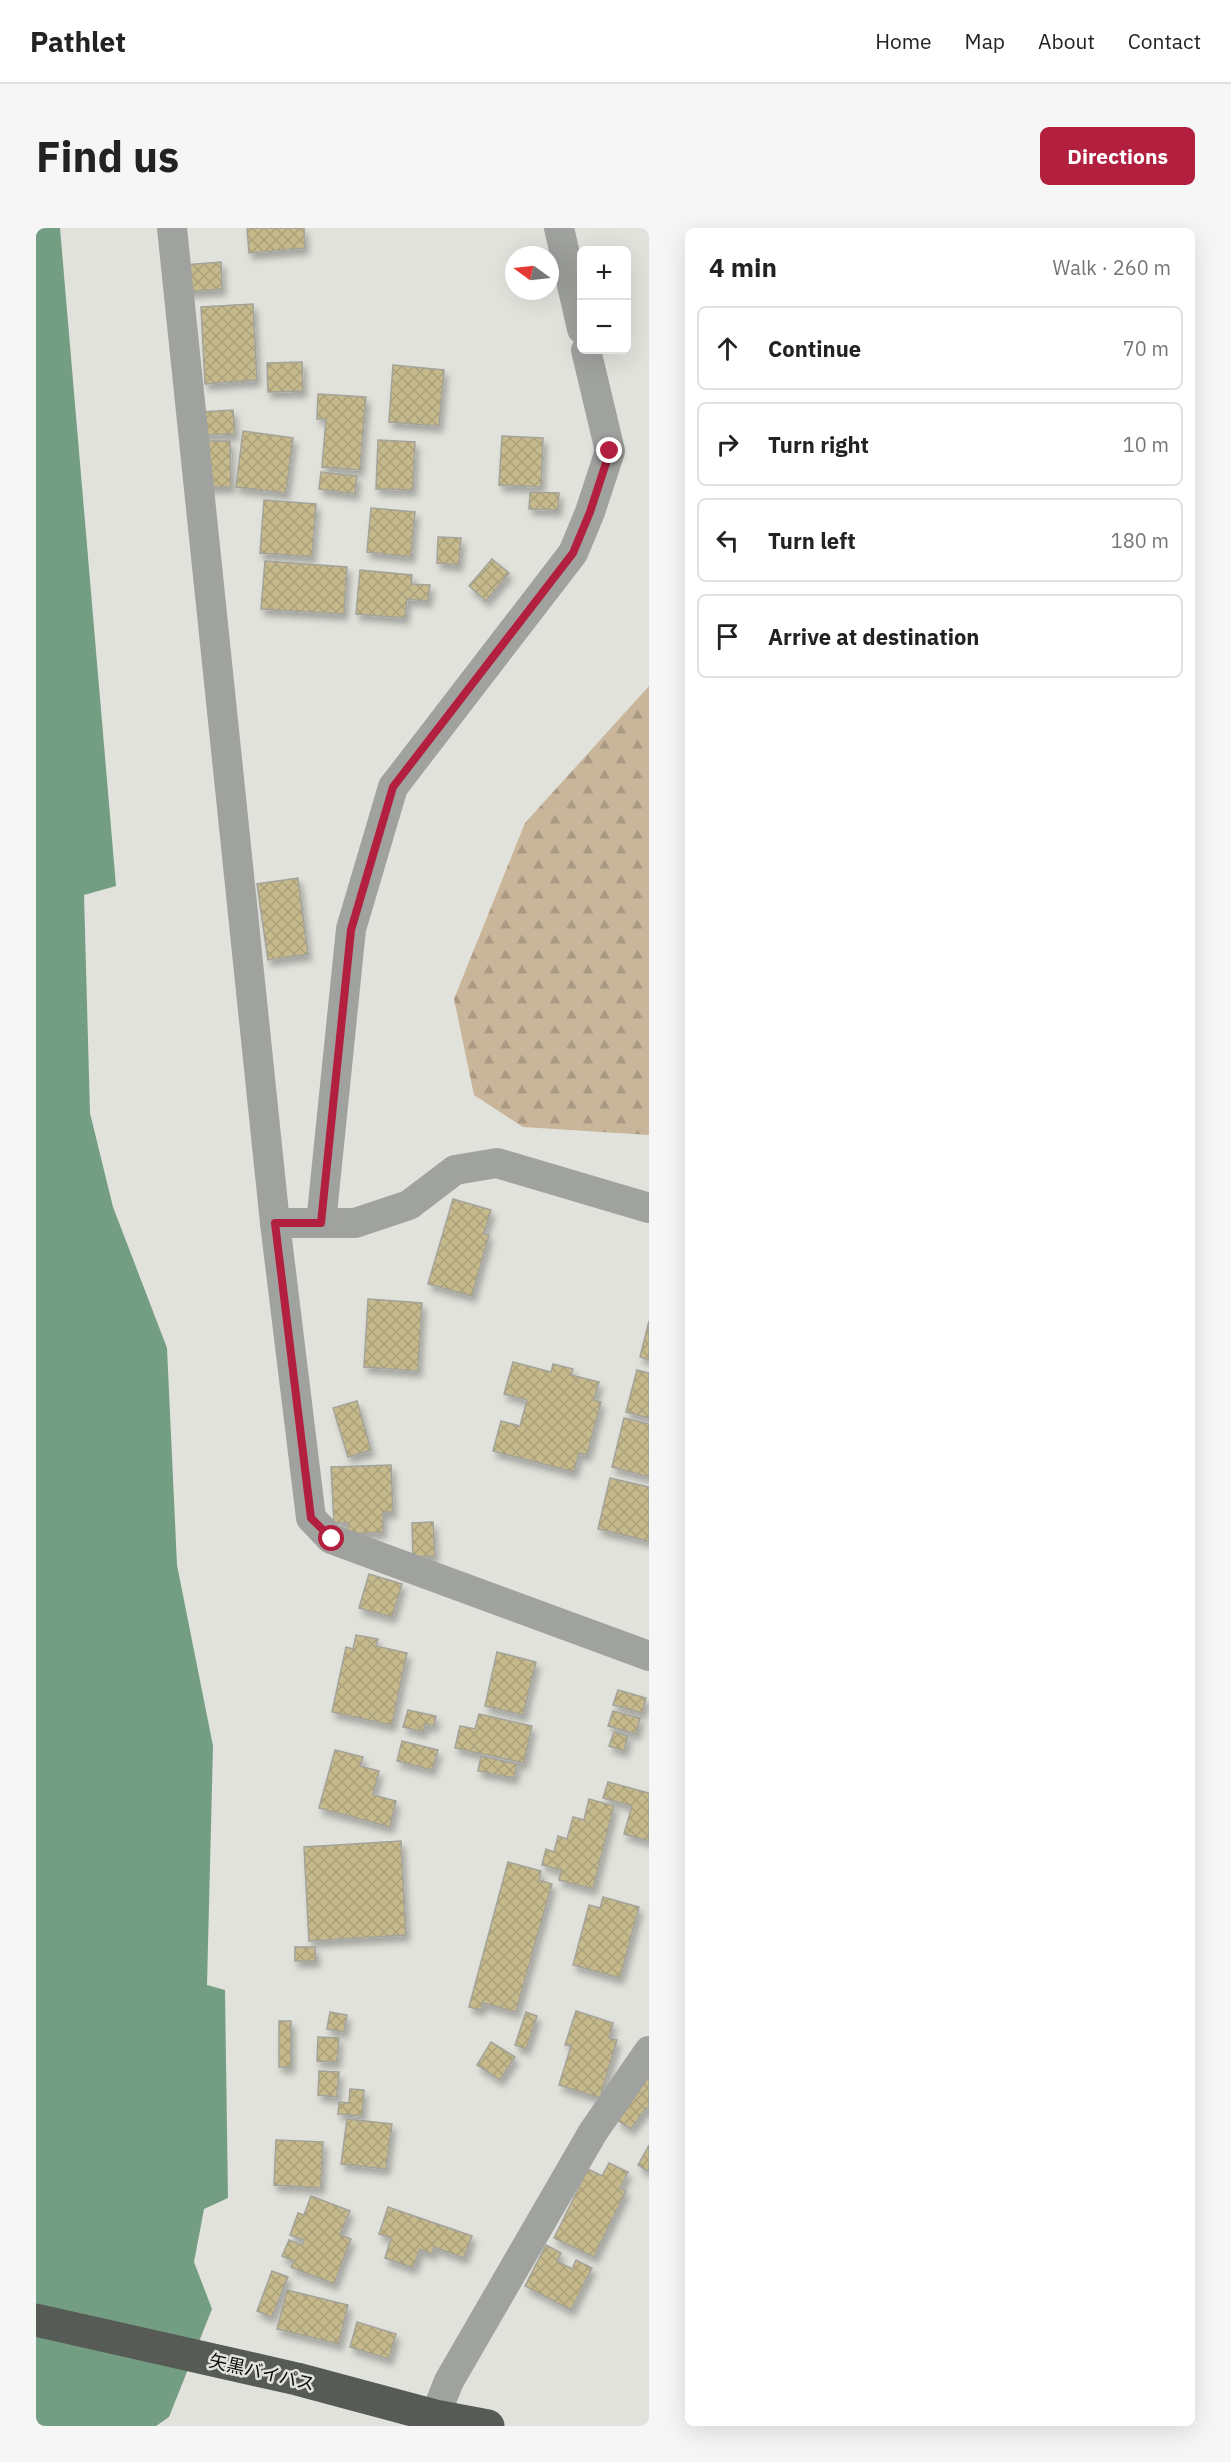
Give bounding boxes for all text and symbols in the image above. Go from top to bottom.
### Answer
text: Pathlet [30,23,126,60]
text: Home [875,27,932,55]
text: Map [965,27,1005,55]
text: About [1038,27,1095,55]
text: Contact [1128,27,1201,55]
button: Directions [1040,127,1195,185]
text: Find us [36,129,179,184]
north arrow [505,246,559,300]
map controls [577,246,631,354]
button: + [577,246,631,300]
text: 4 min [709,250,777,284]
text: Walk · 260 m [1053,254,1171,281]
button: − [577,300,631,354]
icon: ahead [711,332,744,365]
text: Continue [768,334,861,363]
text: 70 m [1123,335,1169,362]
icon: right [711,428,744,461]
text: Turn right [768,430,869,459]
text: 10 m [1123,431,1169,458]
route end [596,437,622,463]
icon: left [711,524,744,557]
text: Turn left [768,526,856,555]
text: 180 m [1111,527,1169,554]
icon: arrive [711,620,744,653]
text: Arrive at destination [768,622,979,651]
route start [318,1525,344,1551]
street label: 矢黒バイパス [207,2349,317,2395]

